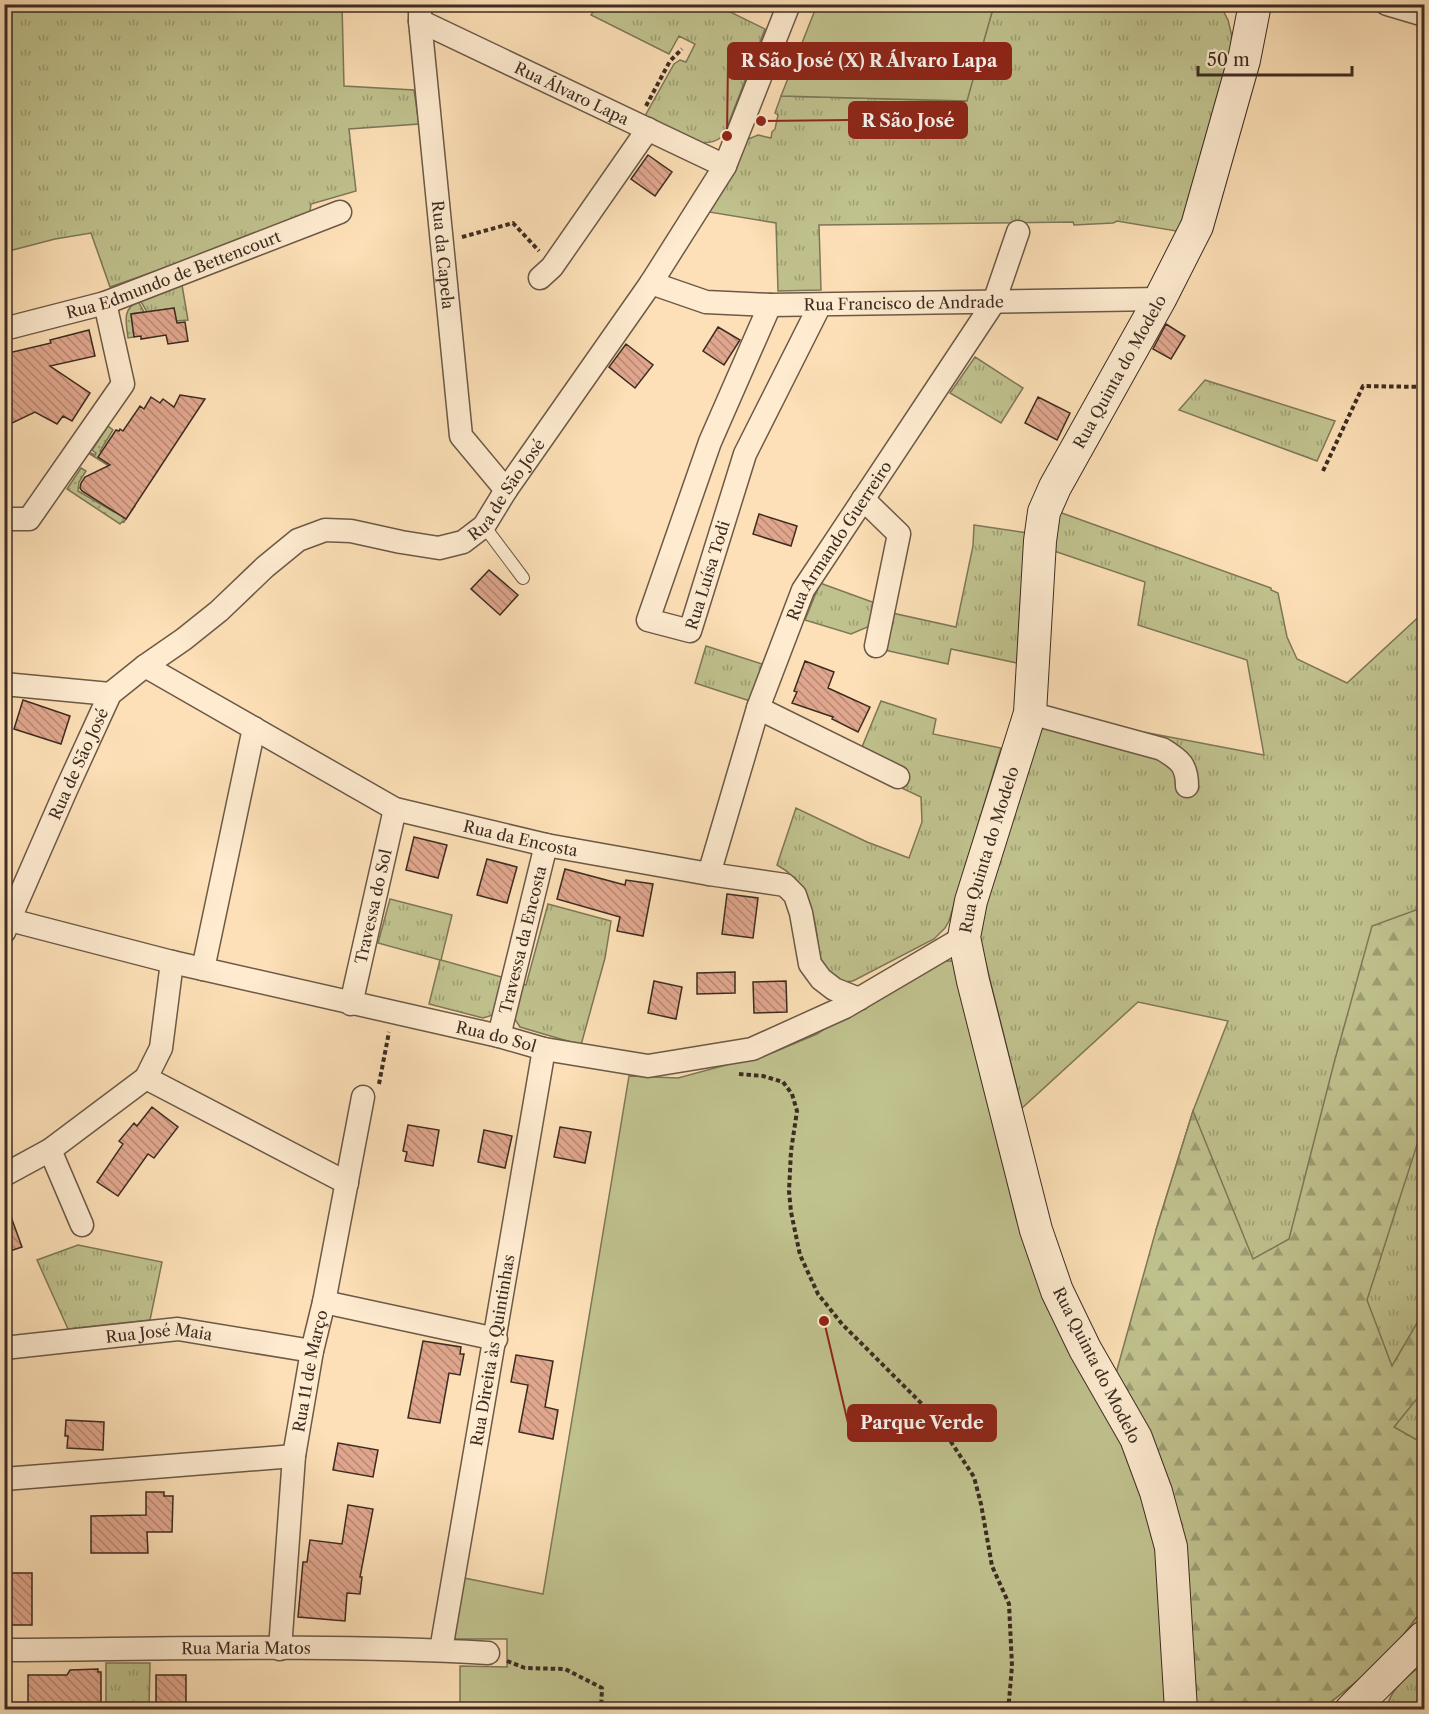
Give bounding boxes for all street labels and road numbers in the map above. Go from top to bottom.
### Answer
street label: Rua Álvaro Lapa [511,57,633,129]
street label: Rua da Capela [428,200,458,311]
street label: Rua Edmundo de Bettencourt [64,226,284,323]
street label: Rua Francisco de Andrade [804,291,1004,314]
street label: Rua Quinta do Modelo [1069,291,1171,452]
street label: Rua de São José [464,435,549,545]
street label: Rua Armando Guerreiro [782,457,896,623]
street label: Rua Luísa Todi [681,518,734,632]
street label: Rua de São José [44,705,112,823]
street label: Rua Quinta do Modelo [955,764,1023,935]
street label: Rua da Encosta [461,816,580,861]
street label: Travessa do Sol [350,847,396,966]
street label: Travessa da Encosta [495,863,551,1016]
street label: Rua do Sol [454,1017,539,1056]
street label: Rua Direita às Quintinhas [466,1253,519,1448]
street label: Rua Quinta do Modelo [1049,1283,1145,1447]
street label: Rua 11 de Março [288,1308,332,1434]
street label: Rua José Maia [105,1319,214,1347]
street label: Rua Maria Matos [181,1638,311,1658]

